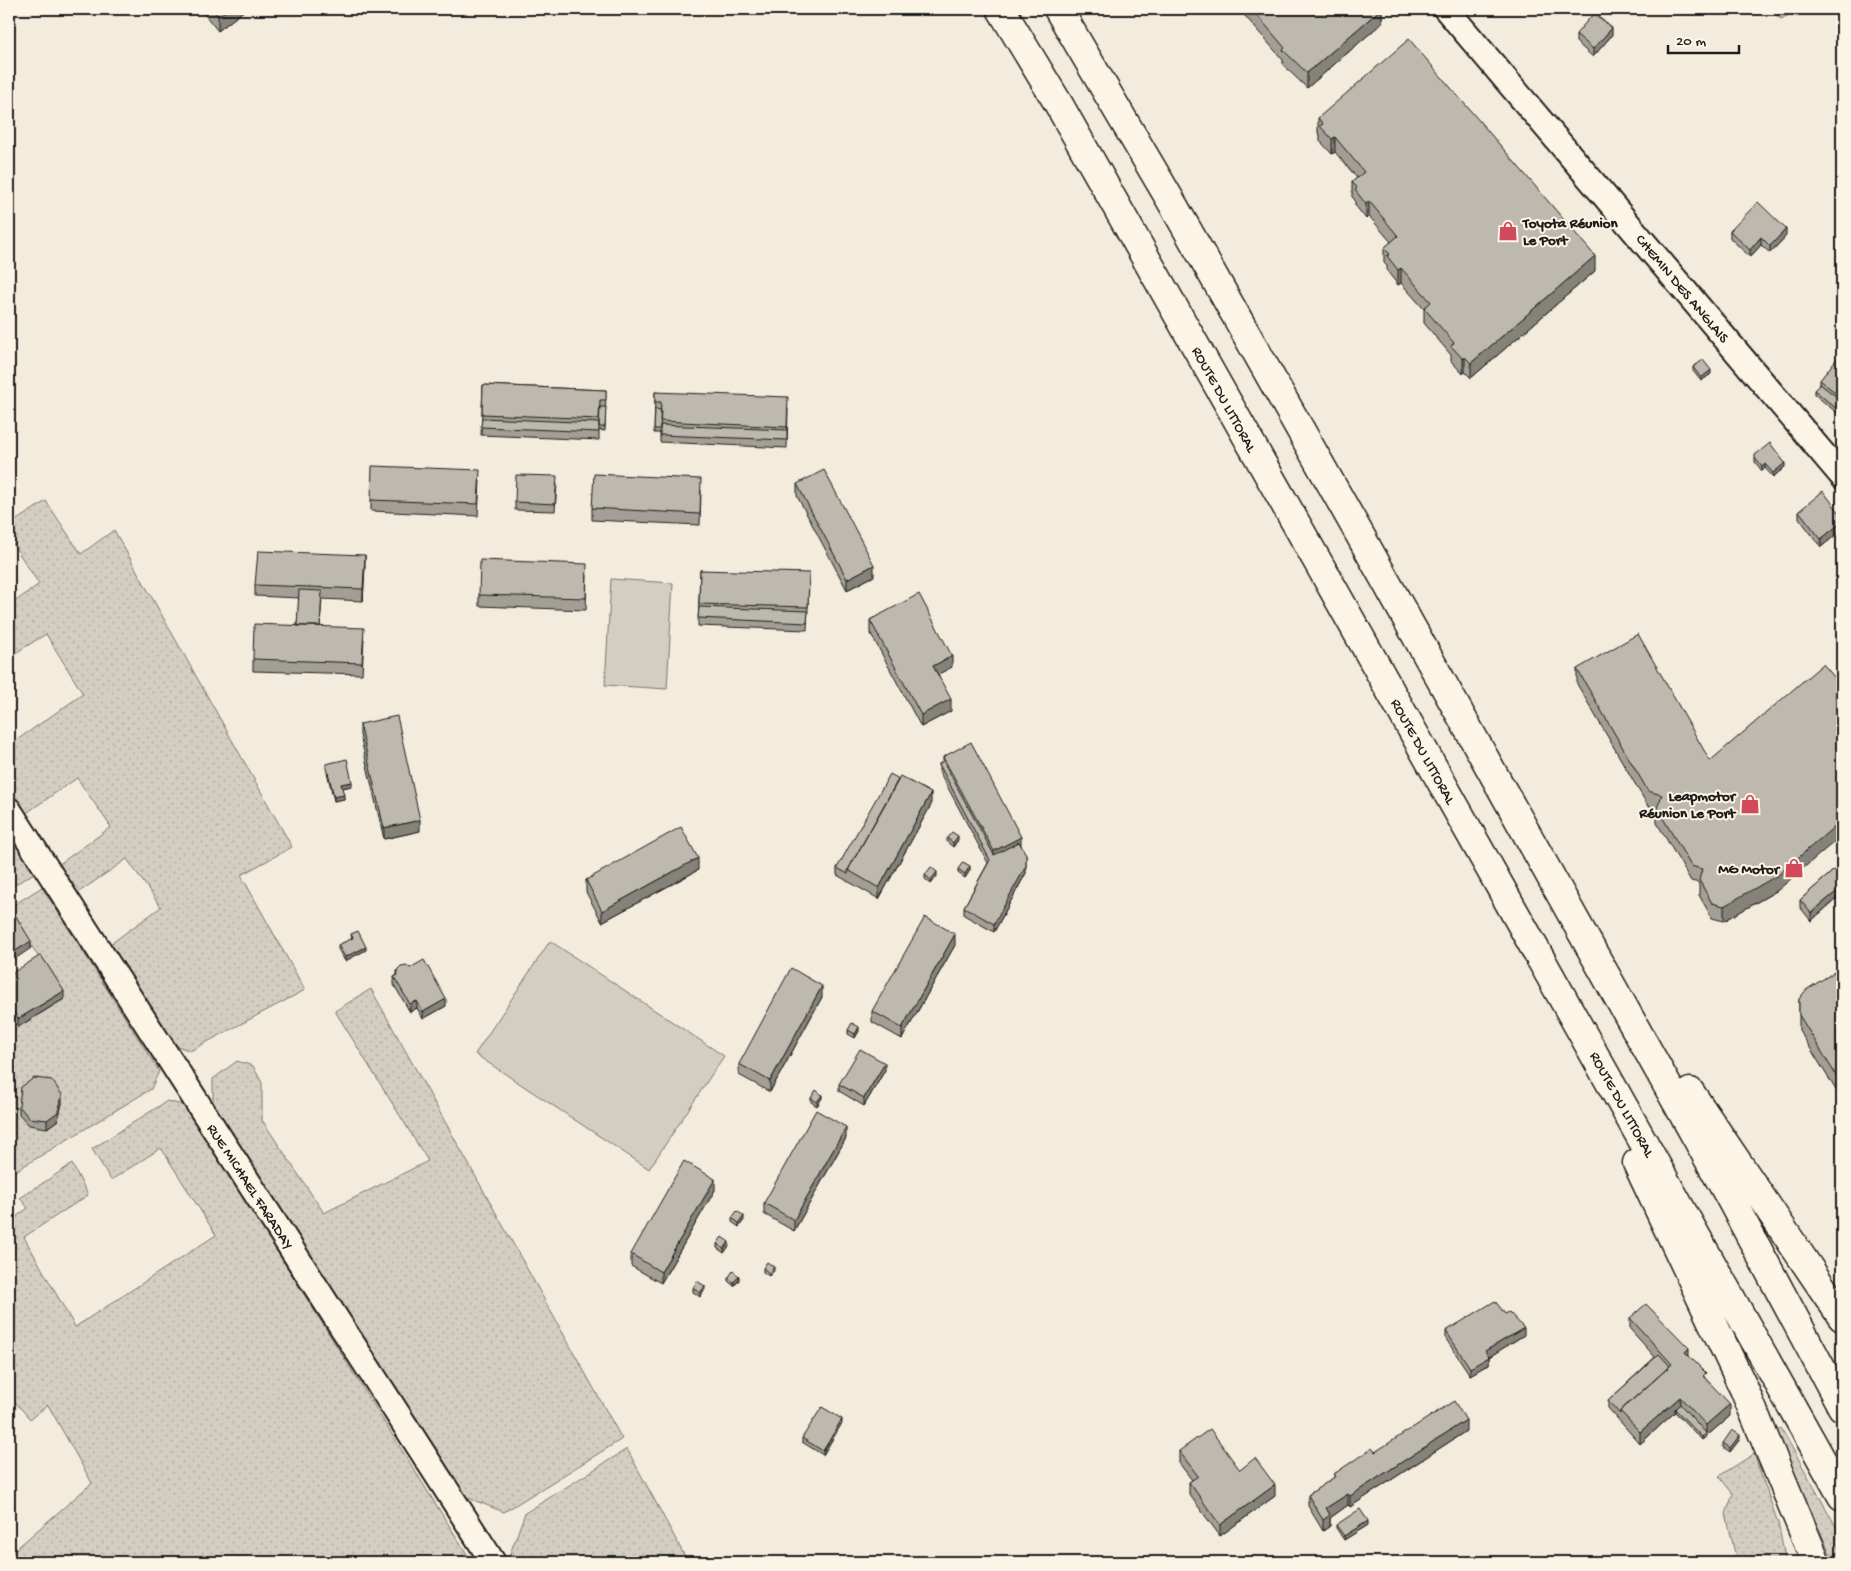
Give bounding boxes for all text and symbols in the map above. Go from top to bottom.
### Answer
scale bar [1668,22,1740,54]
text: 20 m [1676,33,1706,51]
place label: Toyota Réunion Le Port [1522,215,1619,250]
shop icon: Toyota Réunion Le Port [1497,220,1519,242]
street label: CHEMIN DES ANGLAIS [1631,231,1732,347]
street label: ROUTE DU LITTORAL [1187,344,1260,456]
street label: ROUTE DU LITTORAL [1386,696,1459,808]
place label: Leapmotor Réunion Le Port [1638,788,1737,823]
shop icon: Leapmotor Réunion Le Port [1739,793,1761,815]
shop icon: MG Motor [1783,857,1805,879]
place label: MG Motor [1718,861,1781,879]
street label: ROUTE DU LITTORAL [1585,1049,1658,1161]
street label: RUE MICHAEL FARADAY [202,1121,297,1253]

